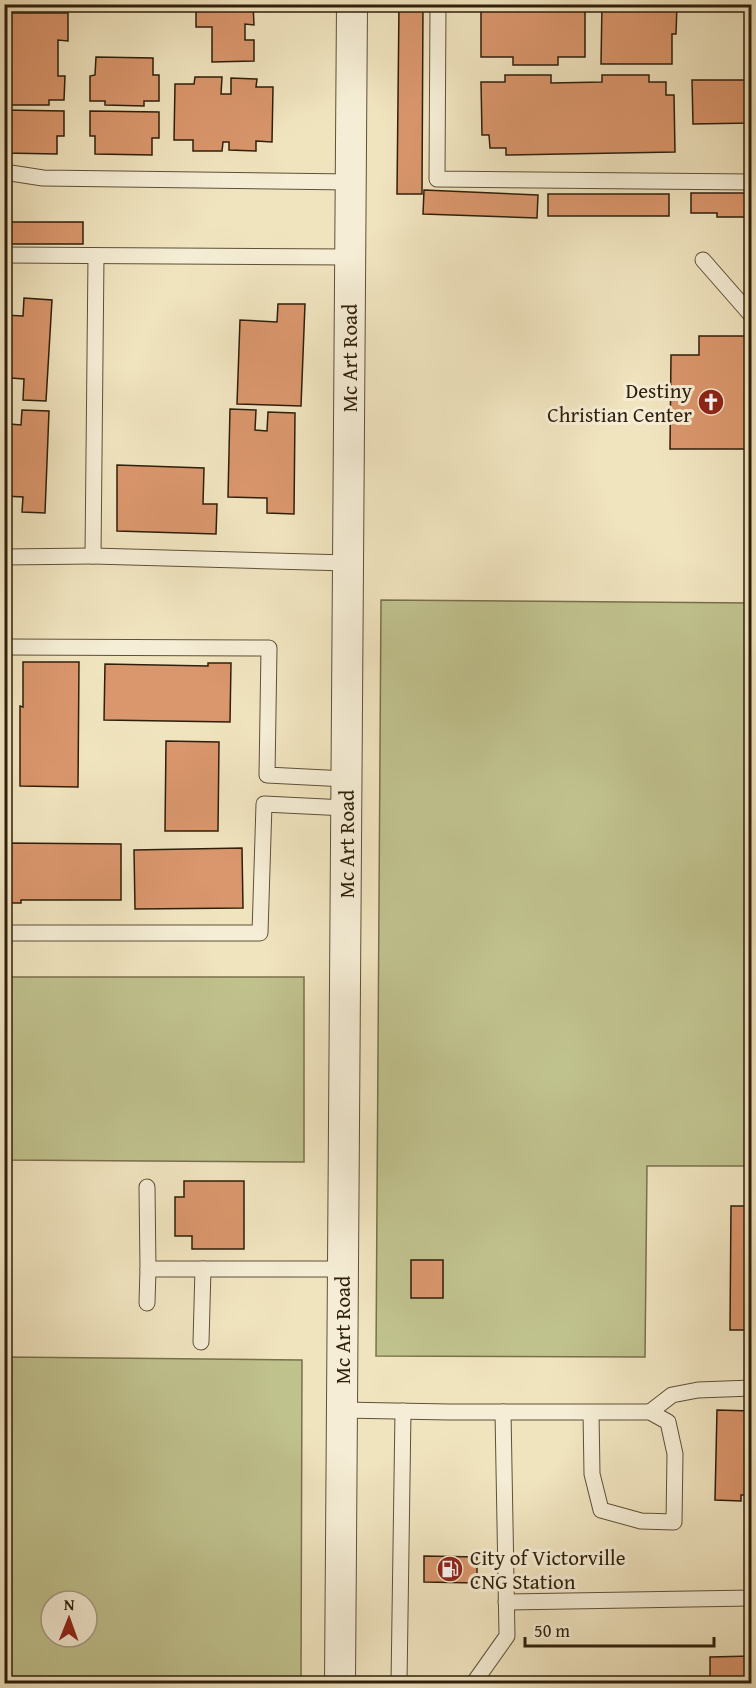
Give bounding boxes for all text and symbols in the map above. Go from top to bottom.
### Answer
street label: Mc Art Road [334,303,365,412]
place label: Destiny Christian Center [547,375,693,430]
church icon: Destiny Christian Center [696,387,726,417]
street label: Mc Art Road [331,789,362,898]
street label: Mc Art Road [327,1275,358,1384]
place label: City of Victorville CNG Station [470,1542,626,1597]
fuel station icon: City of Victorville CNG Station [435,1554,465,1584]
north arrow [39,1589,99,1649]
text: N [64,1592,75,1616]
scale bar [525,1610,714,1648]
text: 50 m [534,1617,570,1644]

